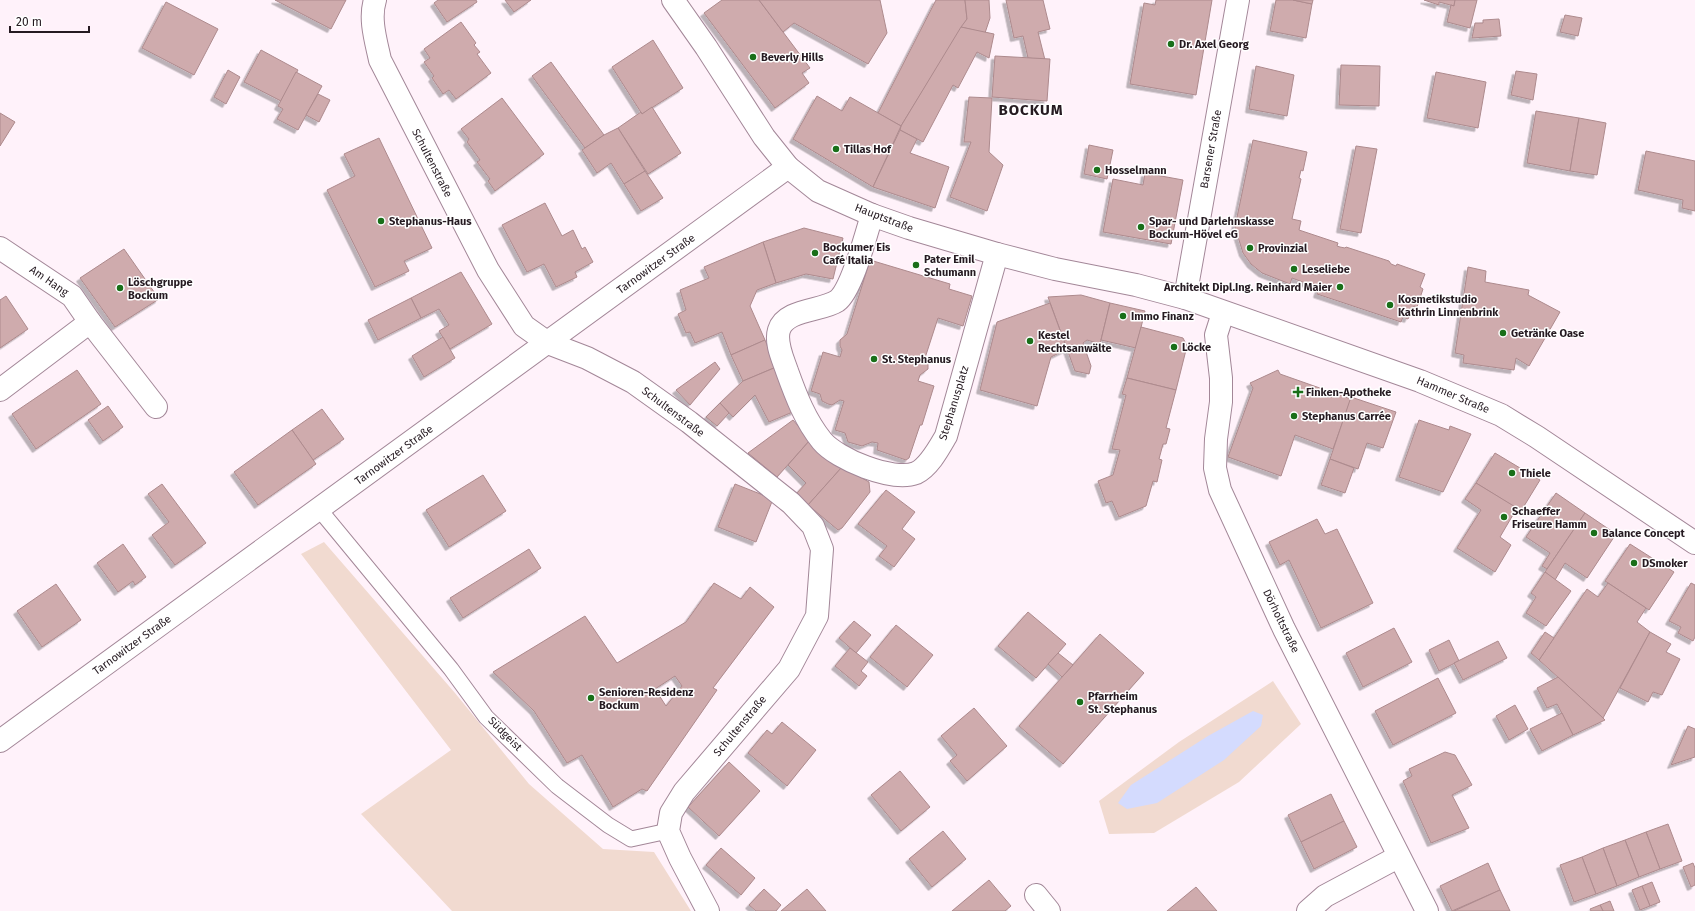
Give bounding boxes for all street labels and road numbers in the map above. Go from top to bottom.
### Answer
street label: Barsener Straße [1198,109,1224,189]
street label: Schultenstraße [409,127,455,199]
street label: Hauptstraße [853,201,915,235]
street label: Tarnowitzer Straße [614,231,698,297]
street label: Am Hang [27,263,71,299]
street label: Stephanusplatz [936,364,972,442]
street label: Hammer Straße [1415,374,1491,416]
street label: Schultenstraße [639,384,707,440]
street label: Tarnowitzer Straße [352,422,436,488]
street label: Dörholtstraße [1260,587,1302,655]
street label: Tarnowitzer Straße [90,612,174,678]
street label: Schultenstraße [711,693,769,759]
street label: Südgeist [485,714,525,754]

